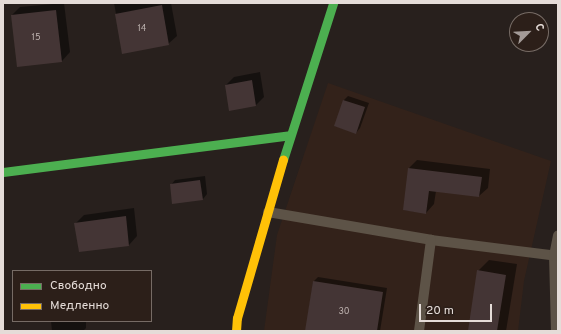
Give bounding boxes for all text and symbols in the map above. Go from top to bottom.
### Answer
north arrow [509,12,549,52]
text: С [531,21,547,34]
house number: 14 [138,24,146,34]
house number: 15 [32,33,40,43]
legend [12,270,152,322]
text: Свободно [50,278,107,294]
scale bar [421,296,494,322]
text: Медленно [50,298,109,314]
text: 20 m [426,303,454,319]
house number: 30 [338,307,350,317]

